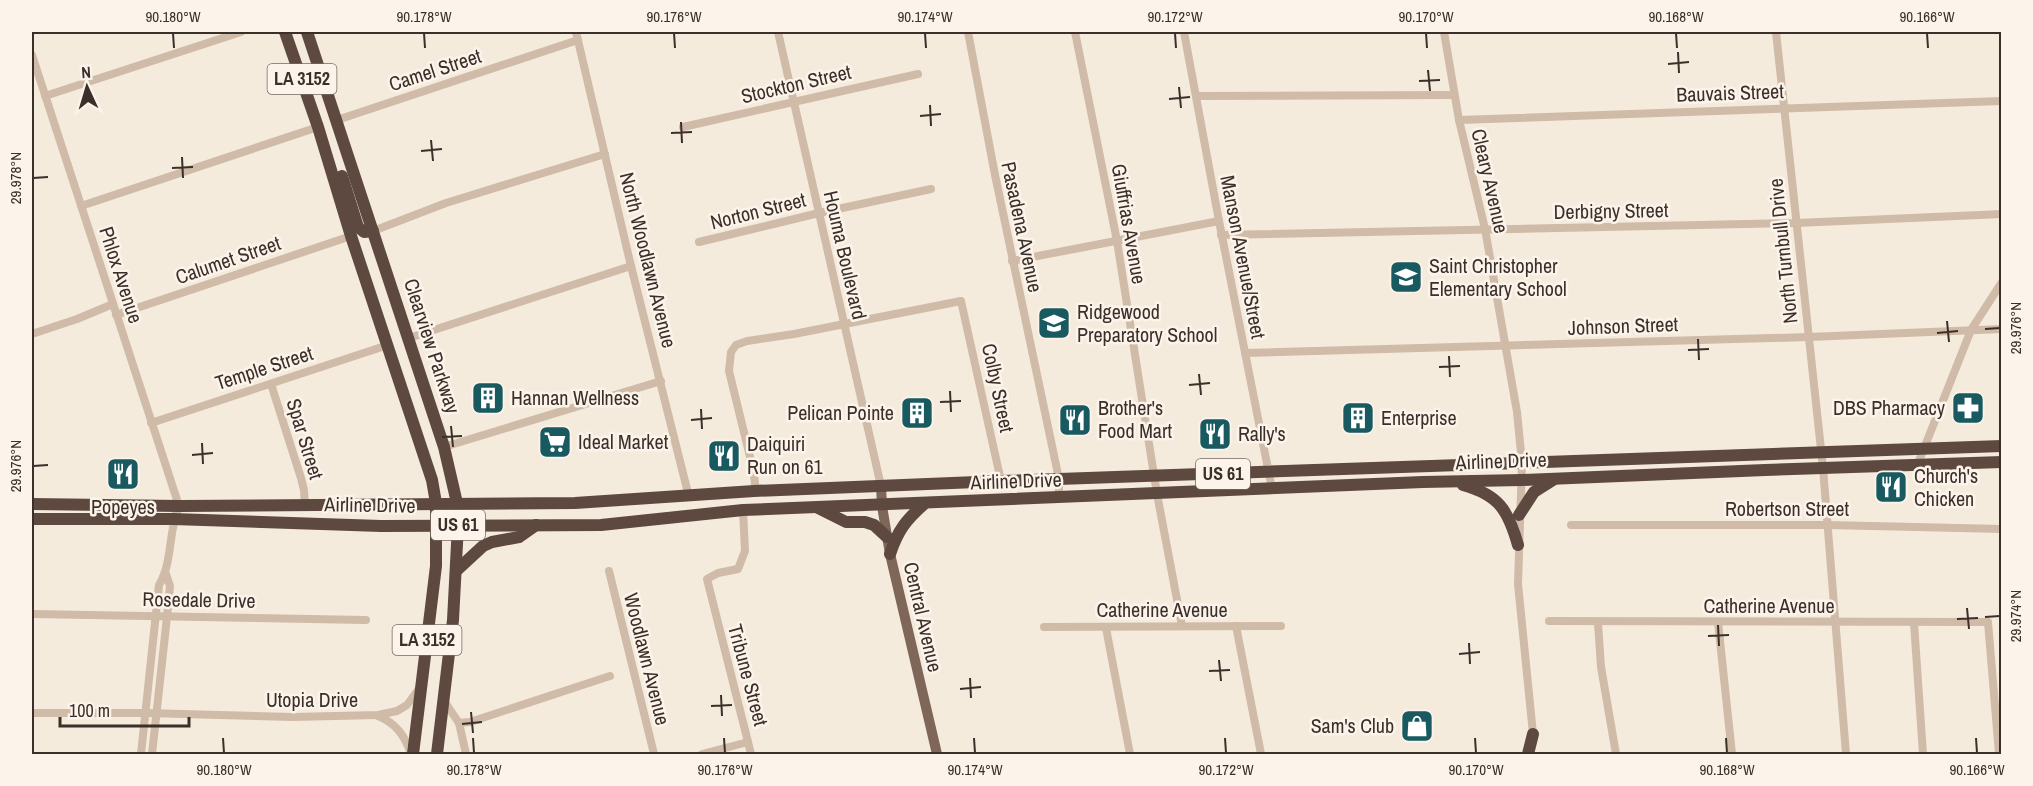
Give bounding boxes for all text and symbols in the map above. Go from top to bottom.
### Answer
text: 90.180°W [145,6,201,27]
text: 90.178°W [396,6,452,27]
text: 90.176°W [646,6,702,27]
text: 90.174°W [897,6,953,27]
text: 90.172°W [1147,6,1203,27]
text: 90.170°W [1398,6,1454,27]
text: 90.168°W [1648,6,1704,27]
text: 90.166°W [1899,6,1955,27]
street label: Camel Street [385,42,485,97]
north arrow [57,57,117,117]
street label: Stockton Street [738,58,854,109]
text: N [80,61,91,83]
road number: LA 3152 [268,64,336,94]
street label: Bauvais Street [1676,77,1785,108]
street label: Cleary Avenue [1465,126,1516,236]
text: 29.978°N [5,152,26,204]
street label: Pasadena Avenue [995,159,1050,295]
street label: Giuffrias Avenue [1106,162,1153,286]
street label: North Woodlawn Avenue [614,169,683,350]
street label: Manson Avenue/Street [1214,173,1273,341]
street label: North Turnbull Drive [1761,177,1804,325]
street label: Norton Street [707,186,809,235]
street label: Houma Boulevard [818,188,873,322]
street label: Derbigny Street [1553,196,1669,225]
street label: Phlox Avenue [93,223,150,327]
street label: Calumet Street [172,229,284,290]
place label: Saint Christopher Elementary School [1429,252,1567,302]
school or university icon: Saint Christopher Elementary School [1388,259,1424,295]
street label: Clearview Parkway [398,275,467,418]
place label: Ridgewood Preparatory School [1077,298,1217,348]
text: 29.976°N [2005,302,2026,354]
school or university icon: Ridgewood Preparatory School [1036,305,1072,341]
street label: Johnson Street [1567,310,1679,341]
street label: Temple Street [212,339,317,396]
street label: Colby Street [976,341,1021,435]
building icon: Hannan Wellness [470,380,506,416]
place label: Hannan Wellness [511,384,639,411]
pharmacy icon: DBS Pharmacy [1950,390,1986,426]
place label: Brother's Food Mart [1098,394,1172,444]
place label: DBS Pharmacy [1833,394,1946,421]
street label: Spar Street [280,395,331,483]
building icon: Pelican Pointe [899,395,935,431]
place label: Pelican Pointe [787,399,894,426]
building icon: Enterprise [1340,400,1376,436]
restaurant icon: Brother's Food Mart [1057,402,1093,438]
place label: Enterprise [1381,404,1457,431]
restaurant icon: Rally's [1197,416,1233,452]
place label: Rally's [1238,420,1286,447]
supermarket icon: Ideal Market [537,424,573,460]
place label: Ideal Market [578,428,669,455]
place label: Daiquiri Run on 61 [747,430,823,480]
restaurant icon: Daiquiri Run on 61 [706,438,742,474]
text: 29.976°N [5,440,26,492]
street label: Airline Drive [1454,445,1547,476]
restaurant icon: Popeyes [105,456,141,492]
road number: US 61 [1196,459,1250,489]
place label: Church's Chicken [1914,462,1978,512]
street label: Airline Drive [969,465,1062,496]
restaurant icon: Church's Chicken [1873,469,1909,505]
street label: Airline Drive [323,490,416,519]
place label: Popeyes [91,493,155,520]
street label: Robertson Street [1725,495,1849,522]
road number: US 61 [431,510,485,540]
street label: Central Avenue [898,559,949,674]
street label: Rosedale Drive [142,585,256,614]
street label: Woodlawn Avenue [618,590,677,728]
text: 29.974°N [2005,590,2026,642]
street label: Catherine Avenue [1703,592,1835,619]
street label: Catherine Avenue [1096,596,1228,623]
street label: Tribune Street [722,621,775,729]
road number: LA 3152 [392,625,462,655]
street label: Utopia Drive [266,686,358,713]
scale bar [60,690,189,728]
text: 100 m [69,698,110,723]
shop icon: Sam's Club [1399,708,1435,744]
place label: Sam's Club [1311,712,1394,739]
text: 90.180°W [196,759,252,780]
text: 90.178°W [446,759,502,780]
text: 90.176°W [697,759,753,780]
text: 90.174°W [947,759,1003,780]
text: 90.172°W [1198,759,1254,780]
text: 90.170°W [1448,759,1504,780]
text: 90.168°W [1699,759,1755,780]
text: 90.166°W [1949,759,2005,780]

